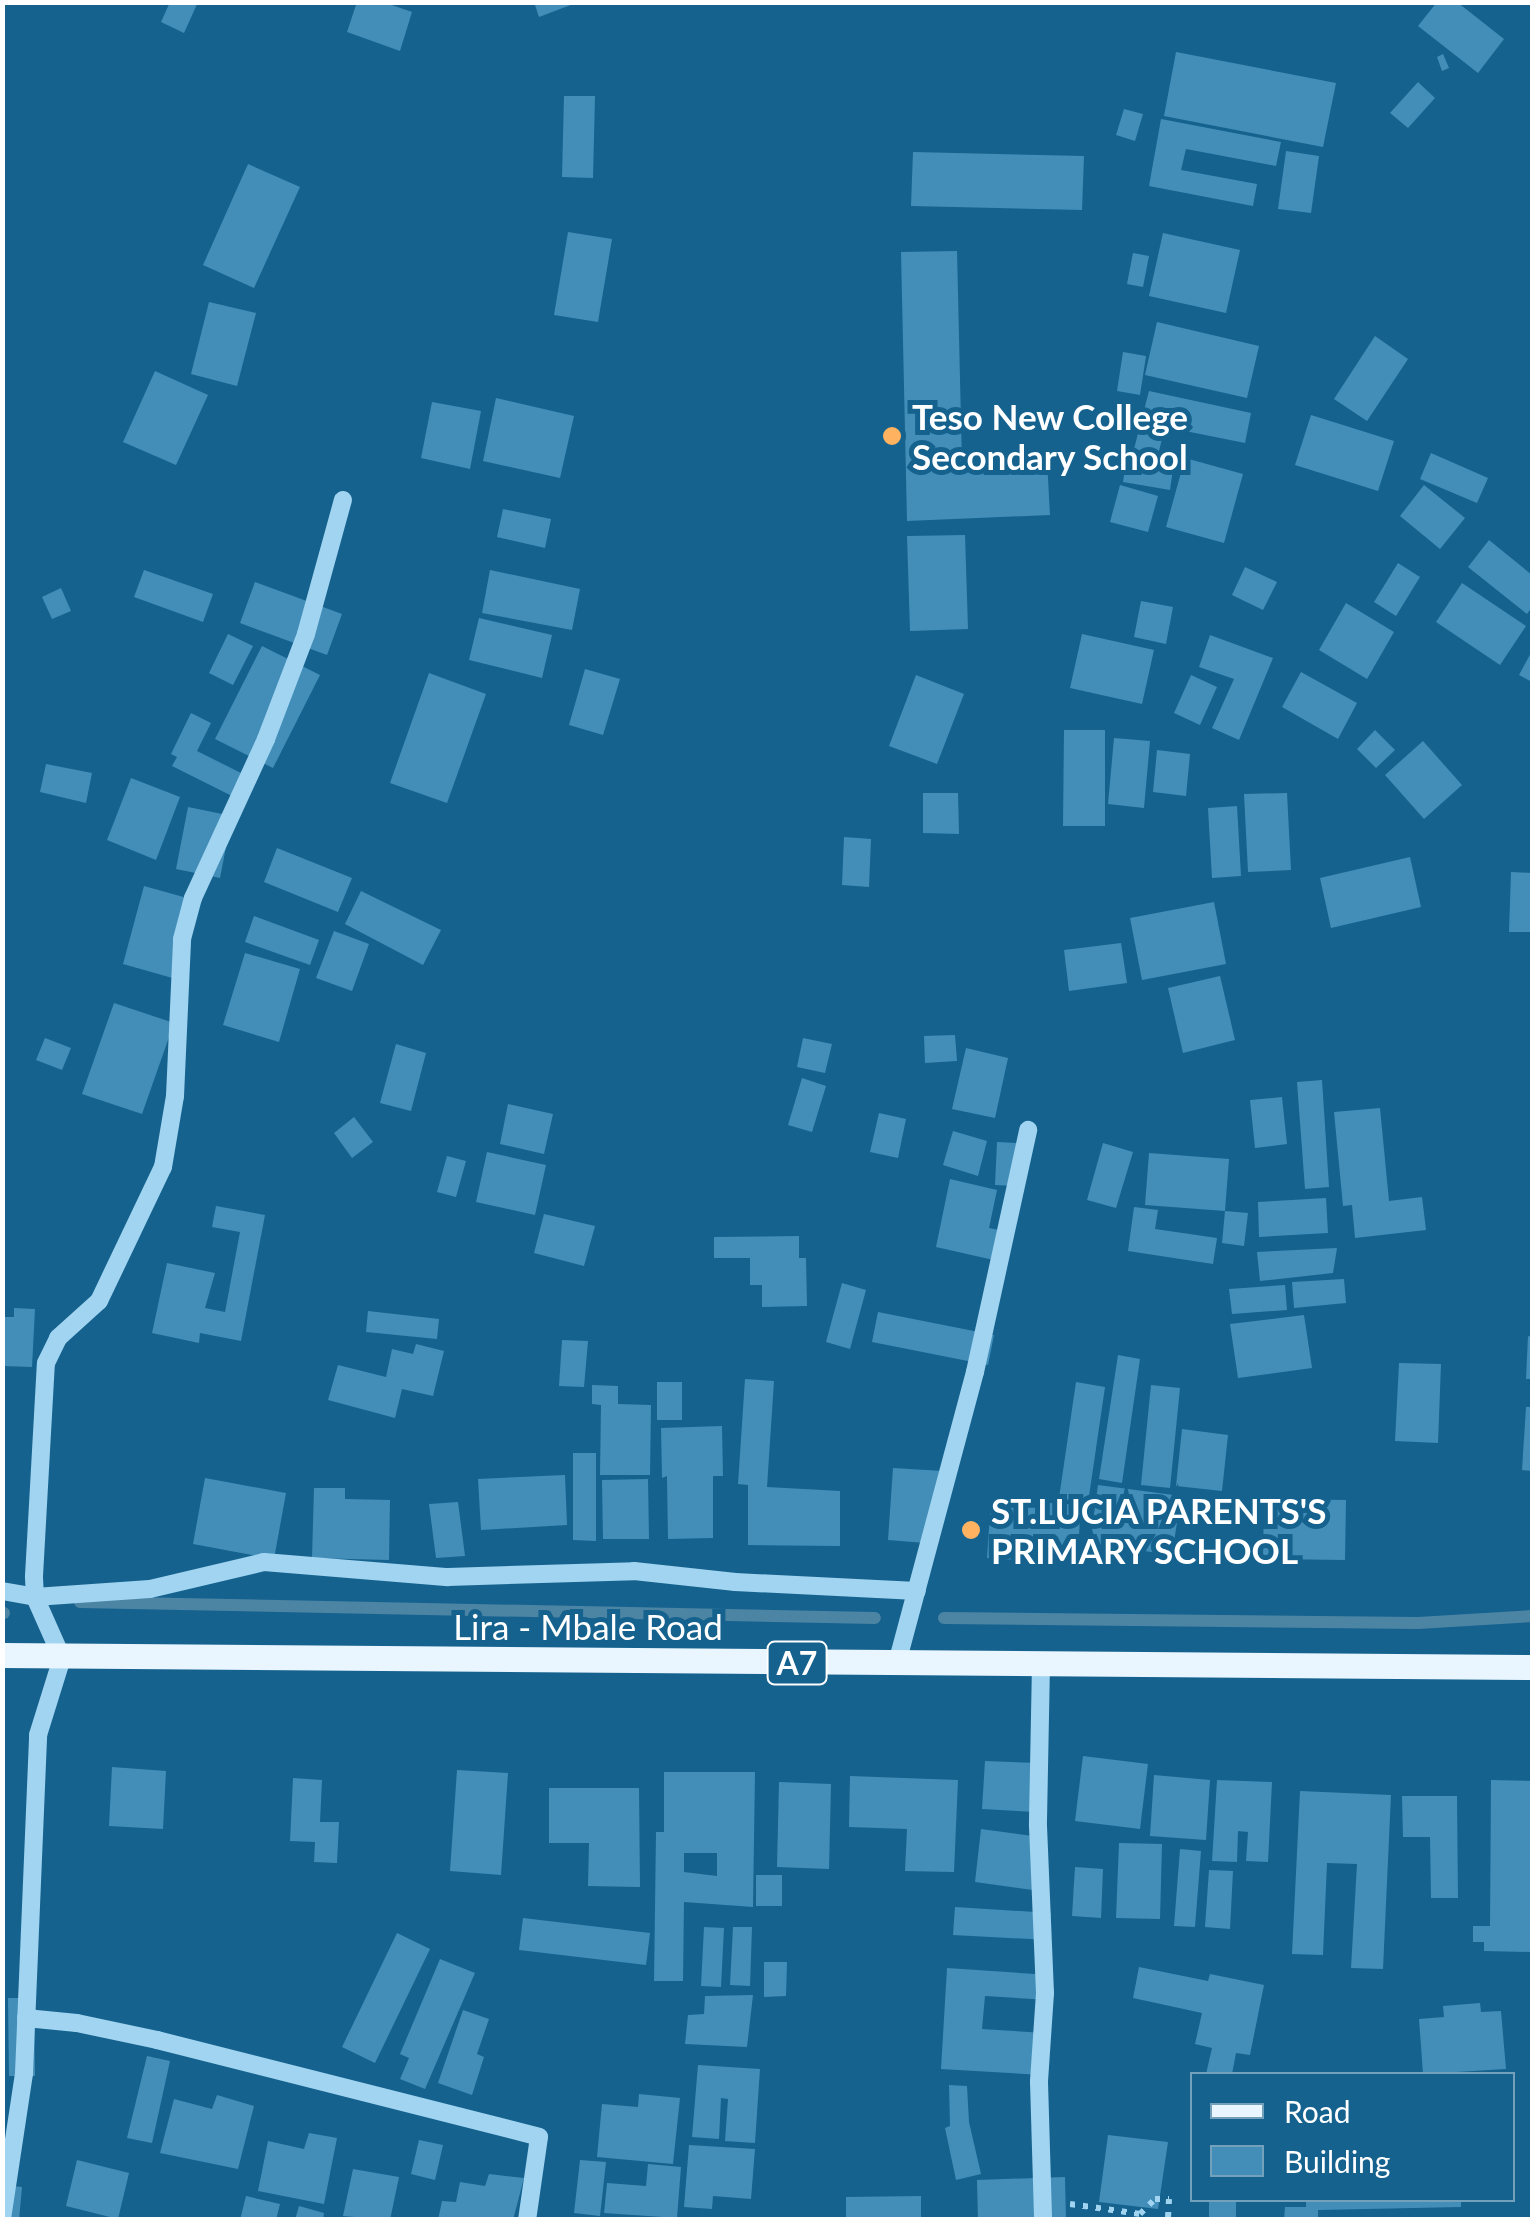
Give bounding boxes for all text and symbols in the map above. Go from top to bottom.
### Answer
place label: Teso New College Secondary School [912,395,1189,477]
marker: Teso New College Secondary School [881,425,903,447]
place label: ST.LUCIA PARENTS'S PRIMARY SCHOOL [991,1489,1328,1571]
marker: ST.LUCIA PARENTS'S PRIMARY SCHOOL [960,1519,982,1541]
street label: Lira - Mbale Road [453,1605,723,1647]
road number: A7 [764,1636,830,1690]
legend [1190,2072,1515,2202]
text: Road [1284,2093,1351,2129]
text: Building [1284,2143,1390,2179]

